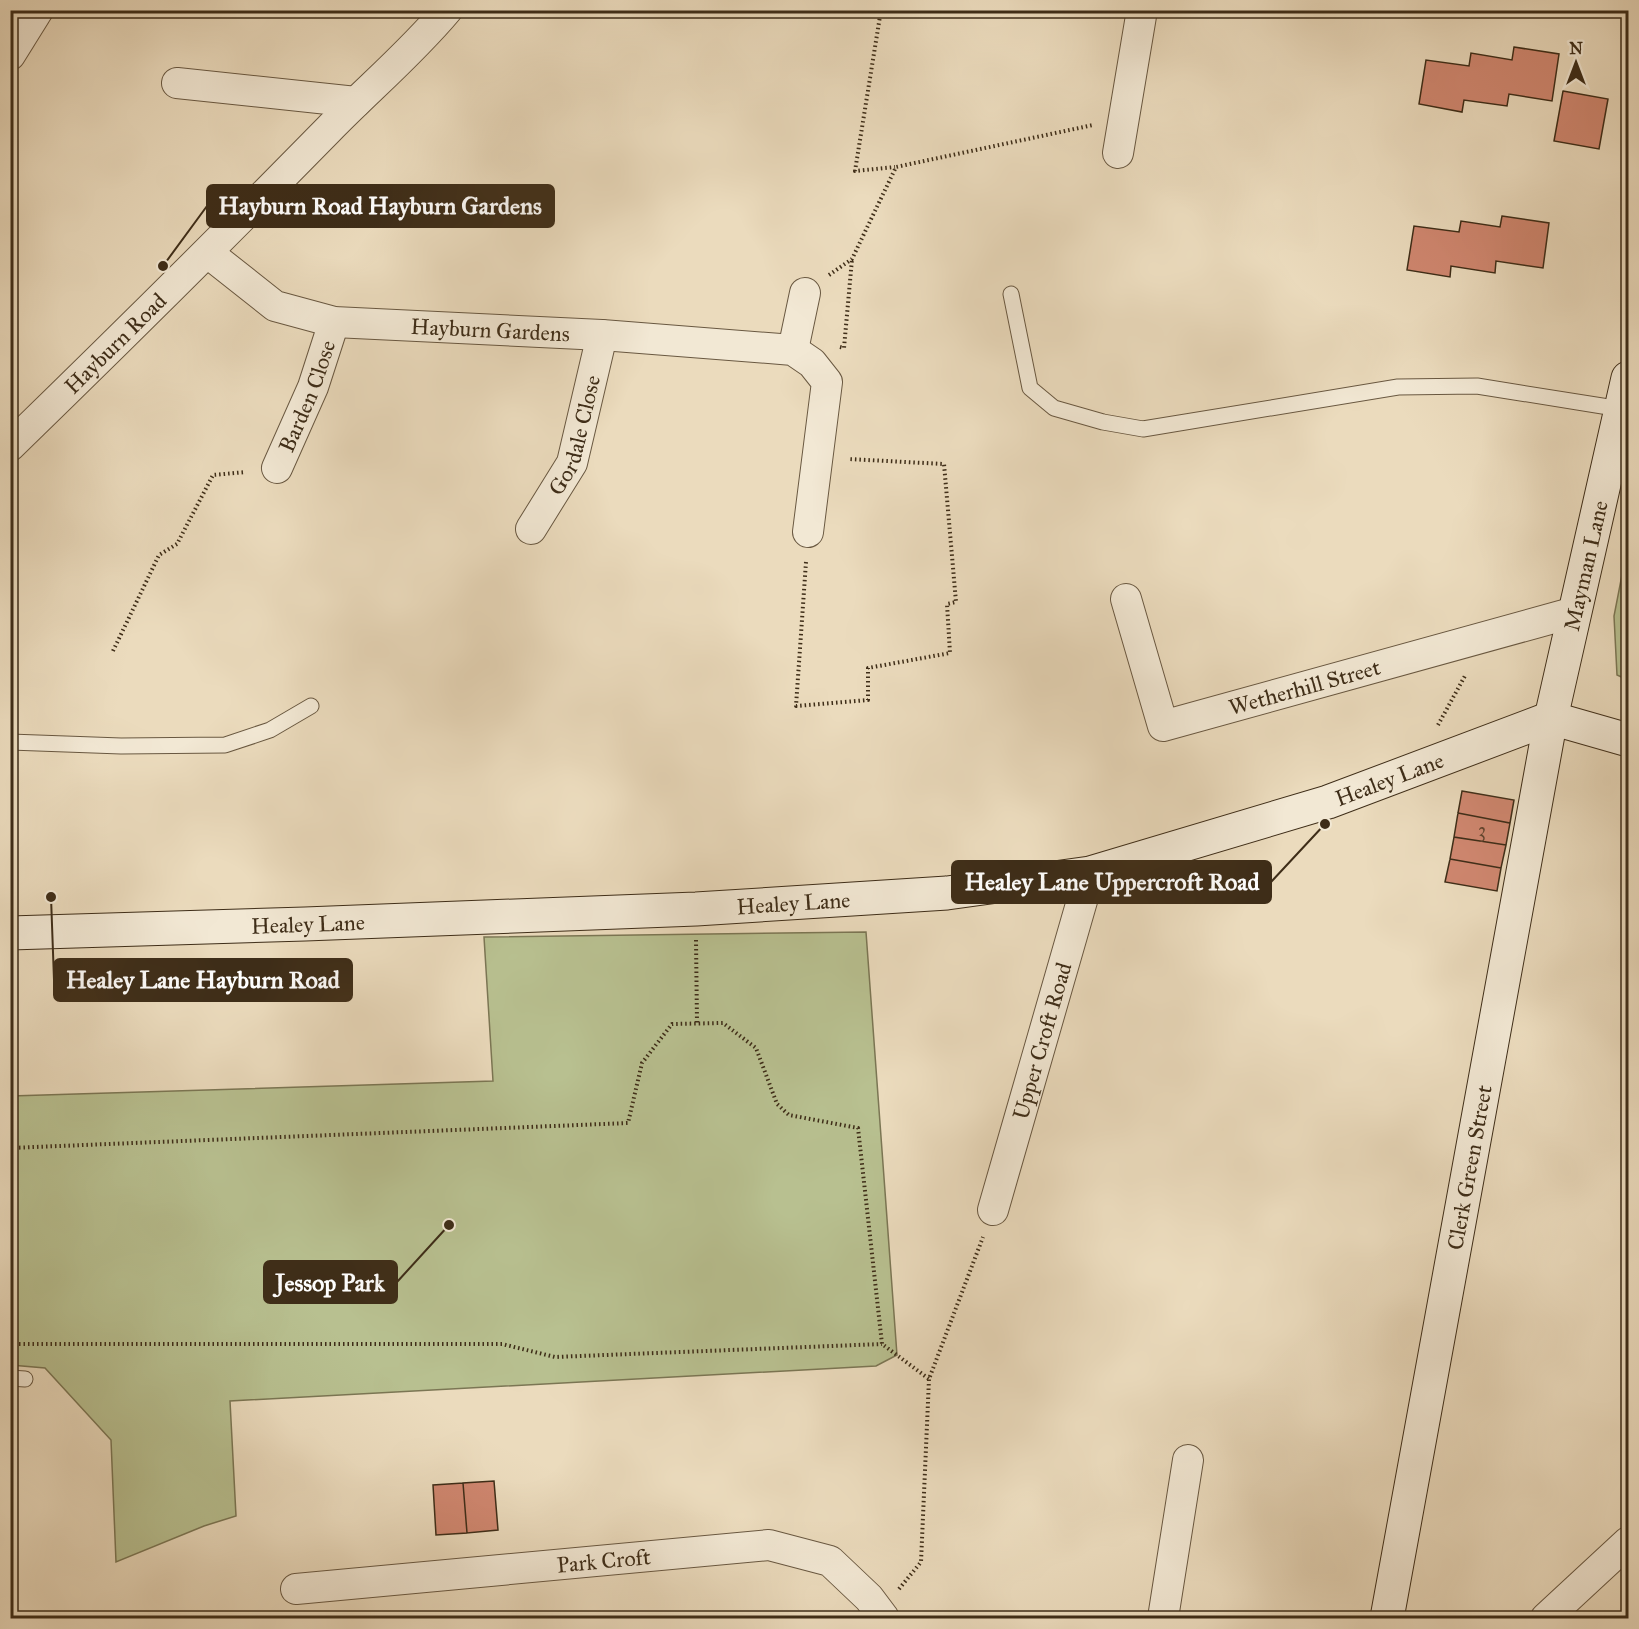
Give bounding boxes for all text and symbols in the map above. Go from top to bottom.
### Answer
north arrow [1546,33,1606,93]
text: N [1569,39,1583,58]
callout: Hayburn Road Hayburn Gardens [207,185,554,227]
text: Hayburn Road Hayburn Gardens [218,191,542,221]
street label: Hayburn Road [59,287,172,400]
street label: Hayburn Gardens [410,313,570,347]
street label: Barden Close [273,337,341,456]
street label: Gordale Close [542,373,606,500]
street label: Mayman Lane [1558,498,1614,634]
street label: Wetherhill Street [1226,653,1384,721]
street label: Healey Lane [1331,747,1447,812]
house number: 3 [1478,818,1486,842]
callout: Healey Lane Uppercroft Road [952,861,1271,903]
text: Healey Lane Uppercroft Road [965,867,1260,897]
street label: Healey Lane [736,886,851,920]
street label: Healey Lane [251,909,365,940]
callout: Healey Lane Hayburn Road [54,959,352,1001]
street label: Upper Croft Road [1007,959,1078,1123]
text: Healey Lane Hayburn Road [66,965,341,995]
street label: Clerk Green Street [1441,1083,1498,1252]
callout: Jessop Park [264,1261,397,1303]
text: Jessop Park [272,1268,386,1298]
street label: Park Croft [556,1543,652,1579]

